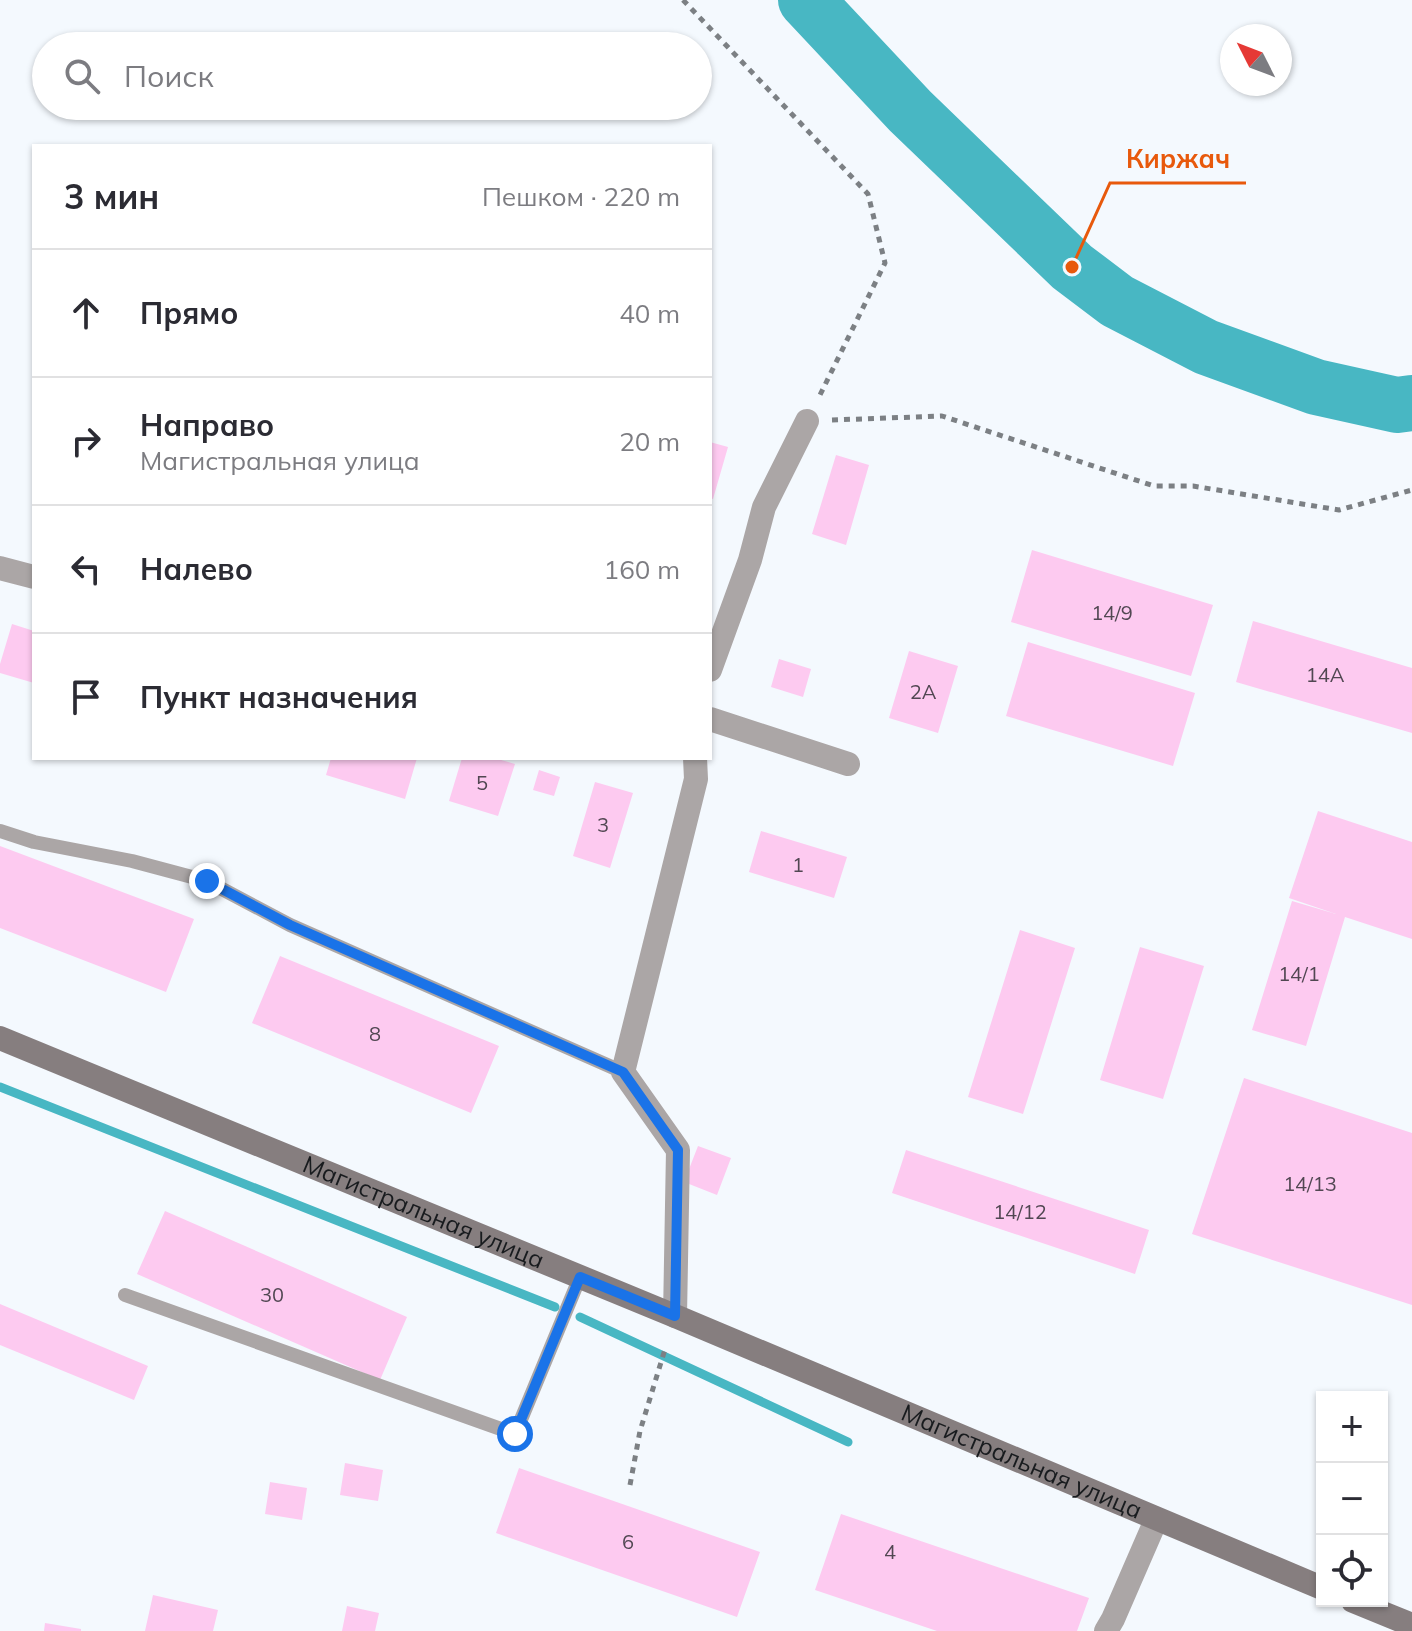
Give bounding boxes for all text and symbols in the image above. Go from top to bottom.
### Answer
north arrow [1220,24,1292,96]
search box [32,32,712,120]
icon: search [60,54,104,98]
text: Поиск [124,57,214,95]
callout: Киржач [1110,133,1246,183]
text: Киржач [1126,142,1230,175]
text: 3 мин [64,175,159,218]
text: Пешком · 220 m [482,180,680,213]
icon: ahead [64,291,108,335]
text: Прямо [140,294,238,332]
text: 40 m [619,297,680,330]
text: Направо [140,406,274,444]
icon: right [64,419,108,463]
text: 20 m [619,425,680,458]
text: Магистральная улица [140,444,420,477]
icon: left [64,547,108,591]
text: Налево [140,550,253,588]
text: 160 m [604,553,680,586]
house number: 14/9 [1091,600,1133,625]
house number: 14А [1306,662,1345,687]
icon: arrive [64,675,108,719]
text: Пункт назначения [140,678,418,716]
house number: 2А [910,679,937,704]
house number: 5 [476,770,488,795]
house number: 3 [597,812,609,837]
house number: 1 [792,852,804,877]
route end [189,863,225,899]
house number: 14/1 [1278,961,1320,986]
house number: 8 [369,1021,381,1046]
street label: Магистральная улица [299,1148,549,1275]
house number: 14/13 [1283,1171,1337,1196]
house number: 14/12 [993,1199,1047,1224]
house number: 30 [260,1282,284,1307]
map controls [1316,1391,1388,1607]
button: + [1316,1391,1388,1463]
street label: Магистральная улица [897,1397,1147,1525]
route start [497,1416,533,1452]
button: − [1316,1463,1388,1535]
house number: 6 [622,1529,634,1554]
button: locate [1316,1535,1388,1607]
house number: 4 [884,1539,896,1564]

